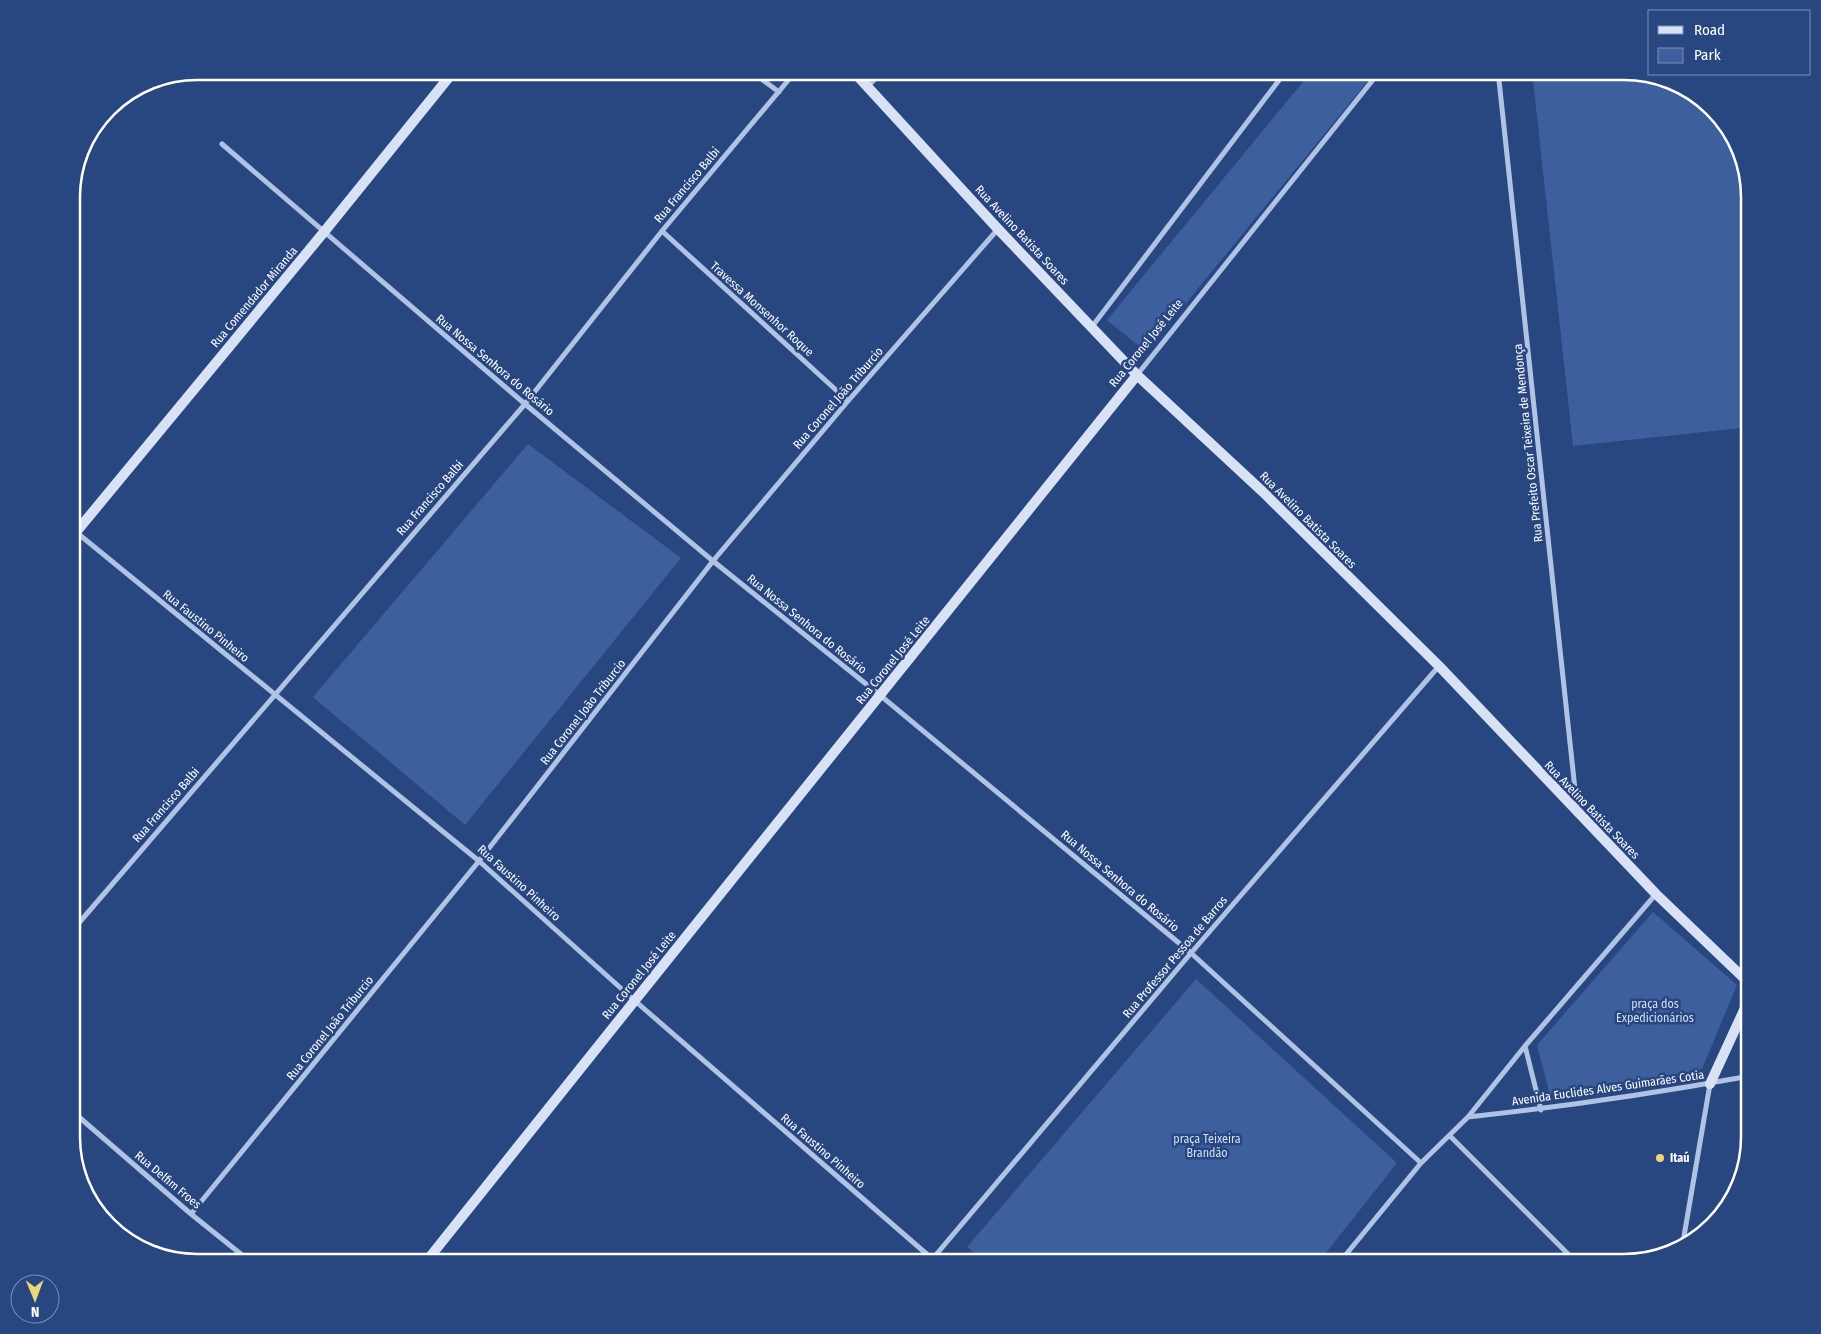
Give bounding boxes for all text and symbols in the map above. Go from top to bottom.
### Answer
legend [1648,10,1811,75]
text: Road [1694,21,1725,39]
text: Park [1694,46,1721,64]
street label: Rua Francisco Balbi [651,144,723,226]
street label: Rua Avelino Batista Soares [972,182,1072,288]
street label: Rua Comendador Miranda [208,244,300,350]
street label: Travessa Monsenhor Roque [707,259,817,359]
street label: Rua Coronel José Leite [1106,296,1186,390]
street label: Rua Nossa Senhora do Rosário [433,311,557,419]
street label: Rua Prefeito Oscar Teixeira de Mendonça [1511,343,1545,543]
street label: Rua Coronel João Triburcio [790,344,886,452]
street label: Rua Francisco Balbi [394,458,466,538]
street label: Rua Avelino Batista Soares [1257,469,1359,571]
street label: Rua Nossa Senhora do Rosário [744,571,870,677]
street label: Rua Faustino Pinheiro [160,587,252,665]
street label: Rua Coronel José Leite [853,613,933,707]
street label: Rua Coronel João Triburcio [537,656,629,768]
street label: Rua Avelino Batista Soares [1542,758,1642,862]
street label: Rua Francisco Balbi [130,765,202,845]
street label: Rua Nossa Senhora do Rosário [1058,827,1182,935]
street label: Rua Faustino Pinheiro [475,842,563,924]
street label: Rua Professor Pessoa de Barros [1120,893,1230,1021]
street label: Rua Coronel José Leite [599,928,679,1022]
street label: Rua Coronel João Triburcio [284,973,376,1083]
park label: praça dos Expedicionários [1616,997,1694,1025]
street label: Avenida Euclides Alves Guimarães Cotia [1511,1068,1705,1108]
street label: Rua Faustino Pinheiro [778,1111,868,1191]
park label: praça Teixeira Brandão [1173,1132,1241,1160]
street label: Rua Delfim Froes [132,1148,204,1212]
place label: Itaú [1670,1151,1690,1165]
marker: Itaú [1654,1152,1666,1164]
north arrow [10,1274,60,1324]
text: N [31,1303,40,1320]

